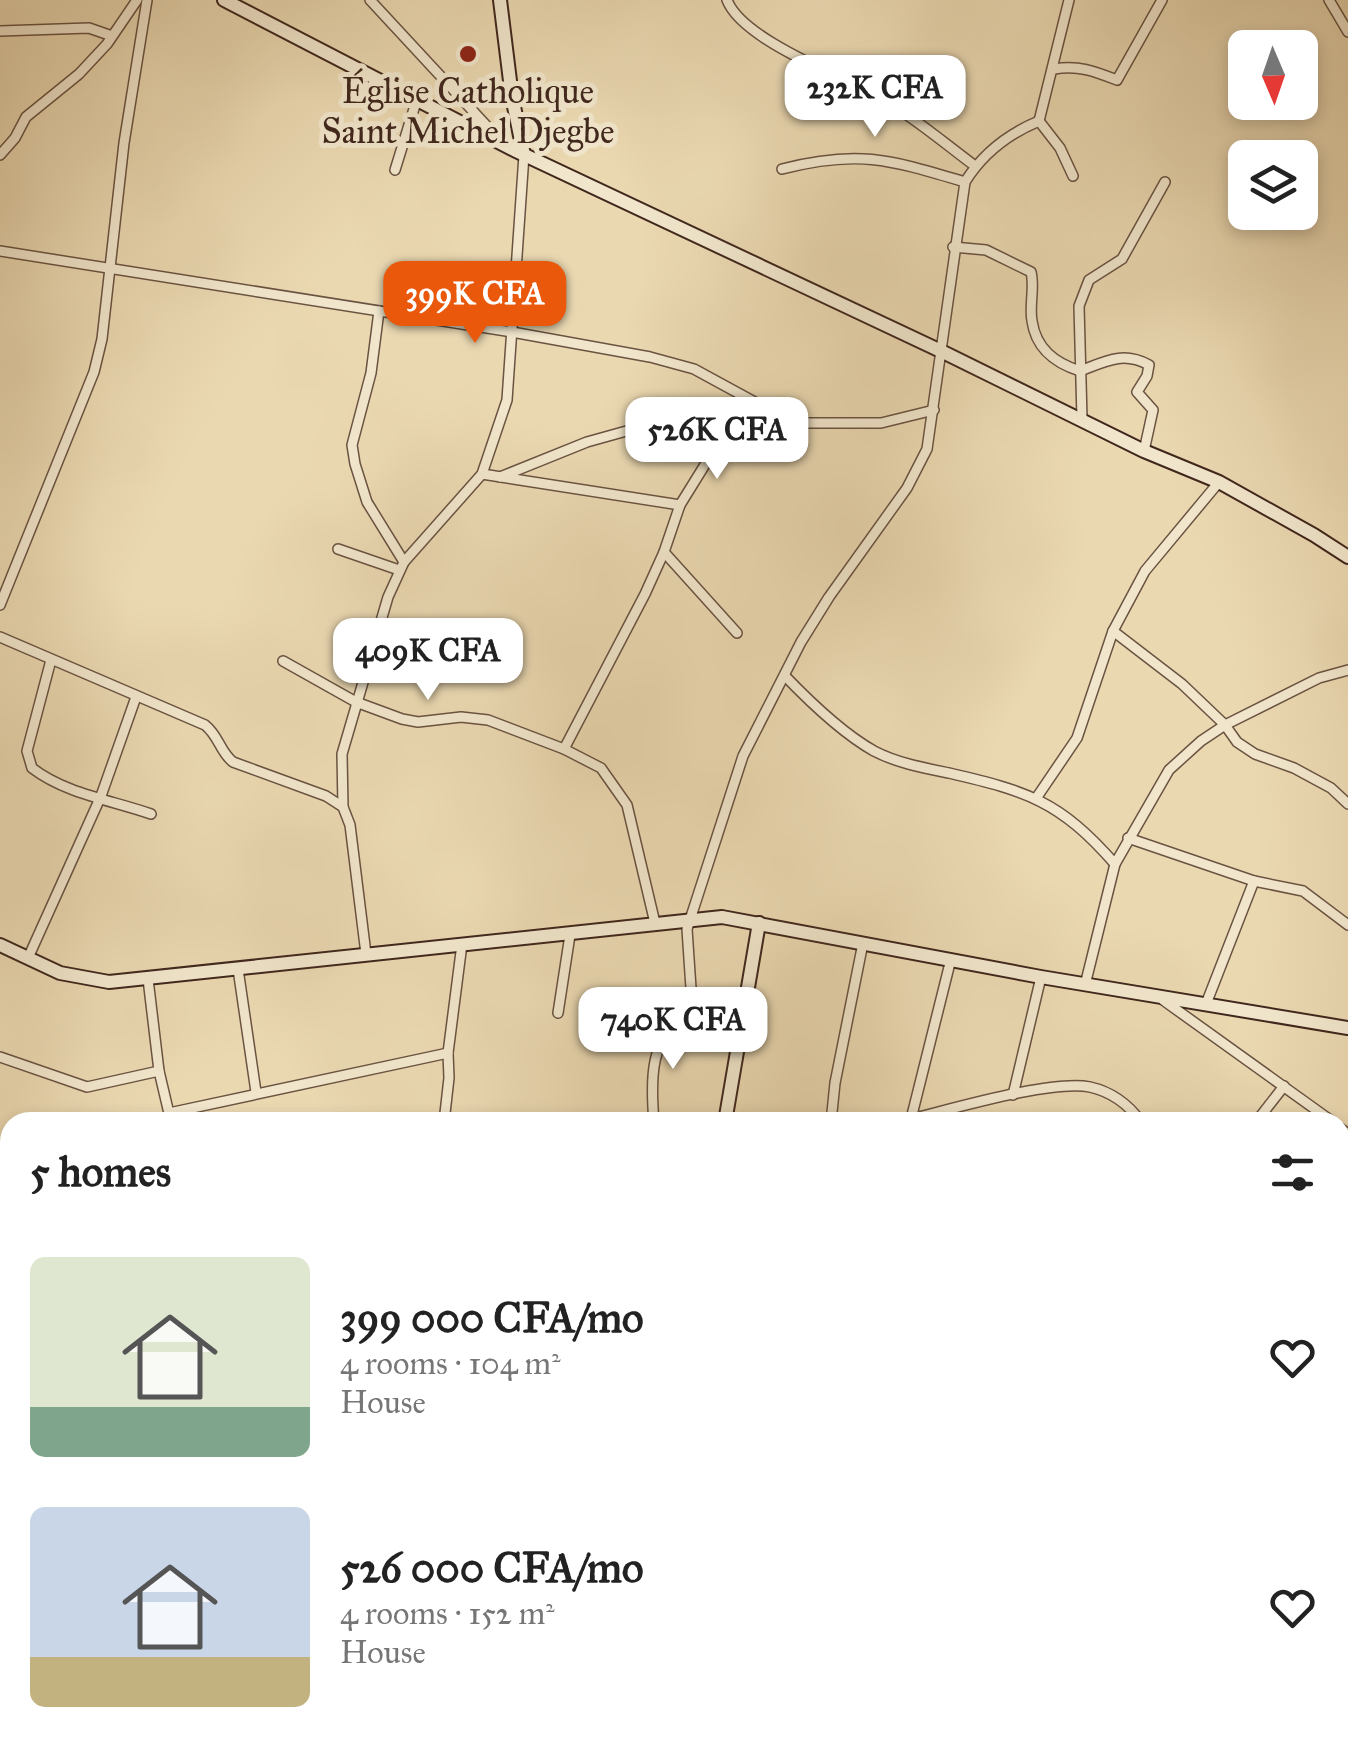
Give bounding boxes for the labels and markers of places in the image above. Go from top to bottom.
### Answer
marker: Église Catholique Saint Michel Djegbe [457,43,479,65]
pin: 232K CFA [772,55,978,140]
place label: Église Catholique Saint Michel Djegbe [321,68,615,153]
pin: 399K CFA [372,261,578,346]
pin: 526K CFA [614,397,820,482]
pin: 409K CFA [325,618,531,703]
pin: 740K CFA [570,987,776,1072]

